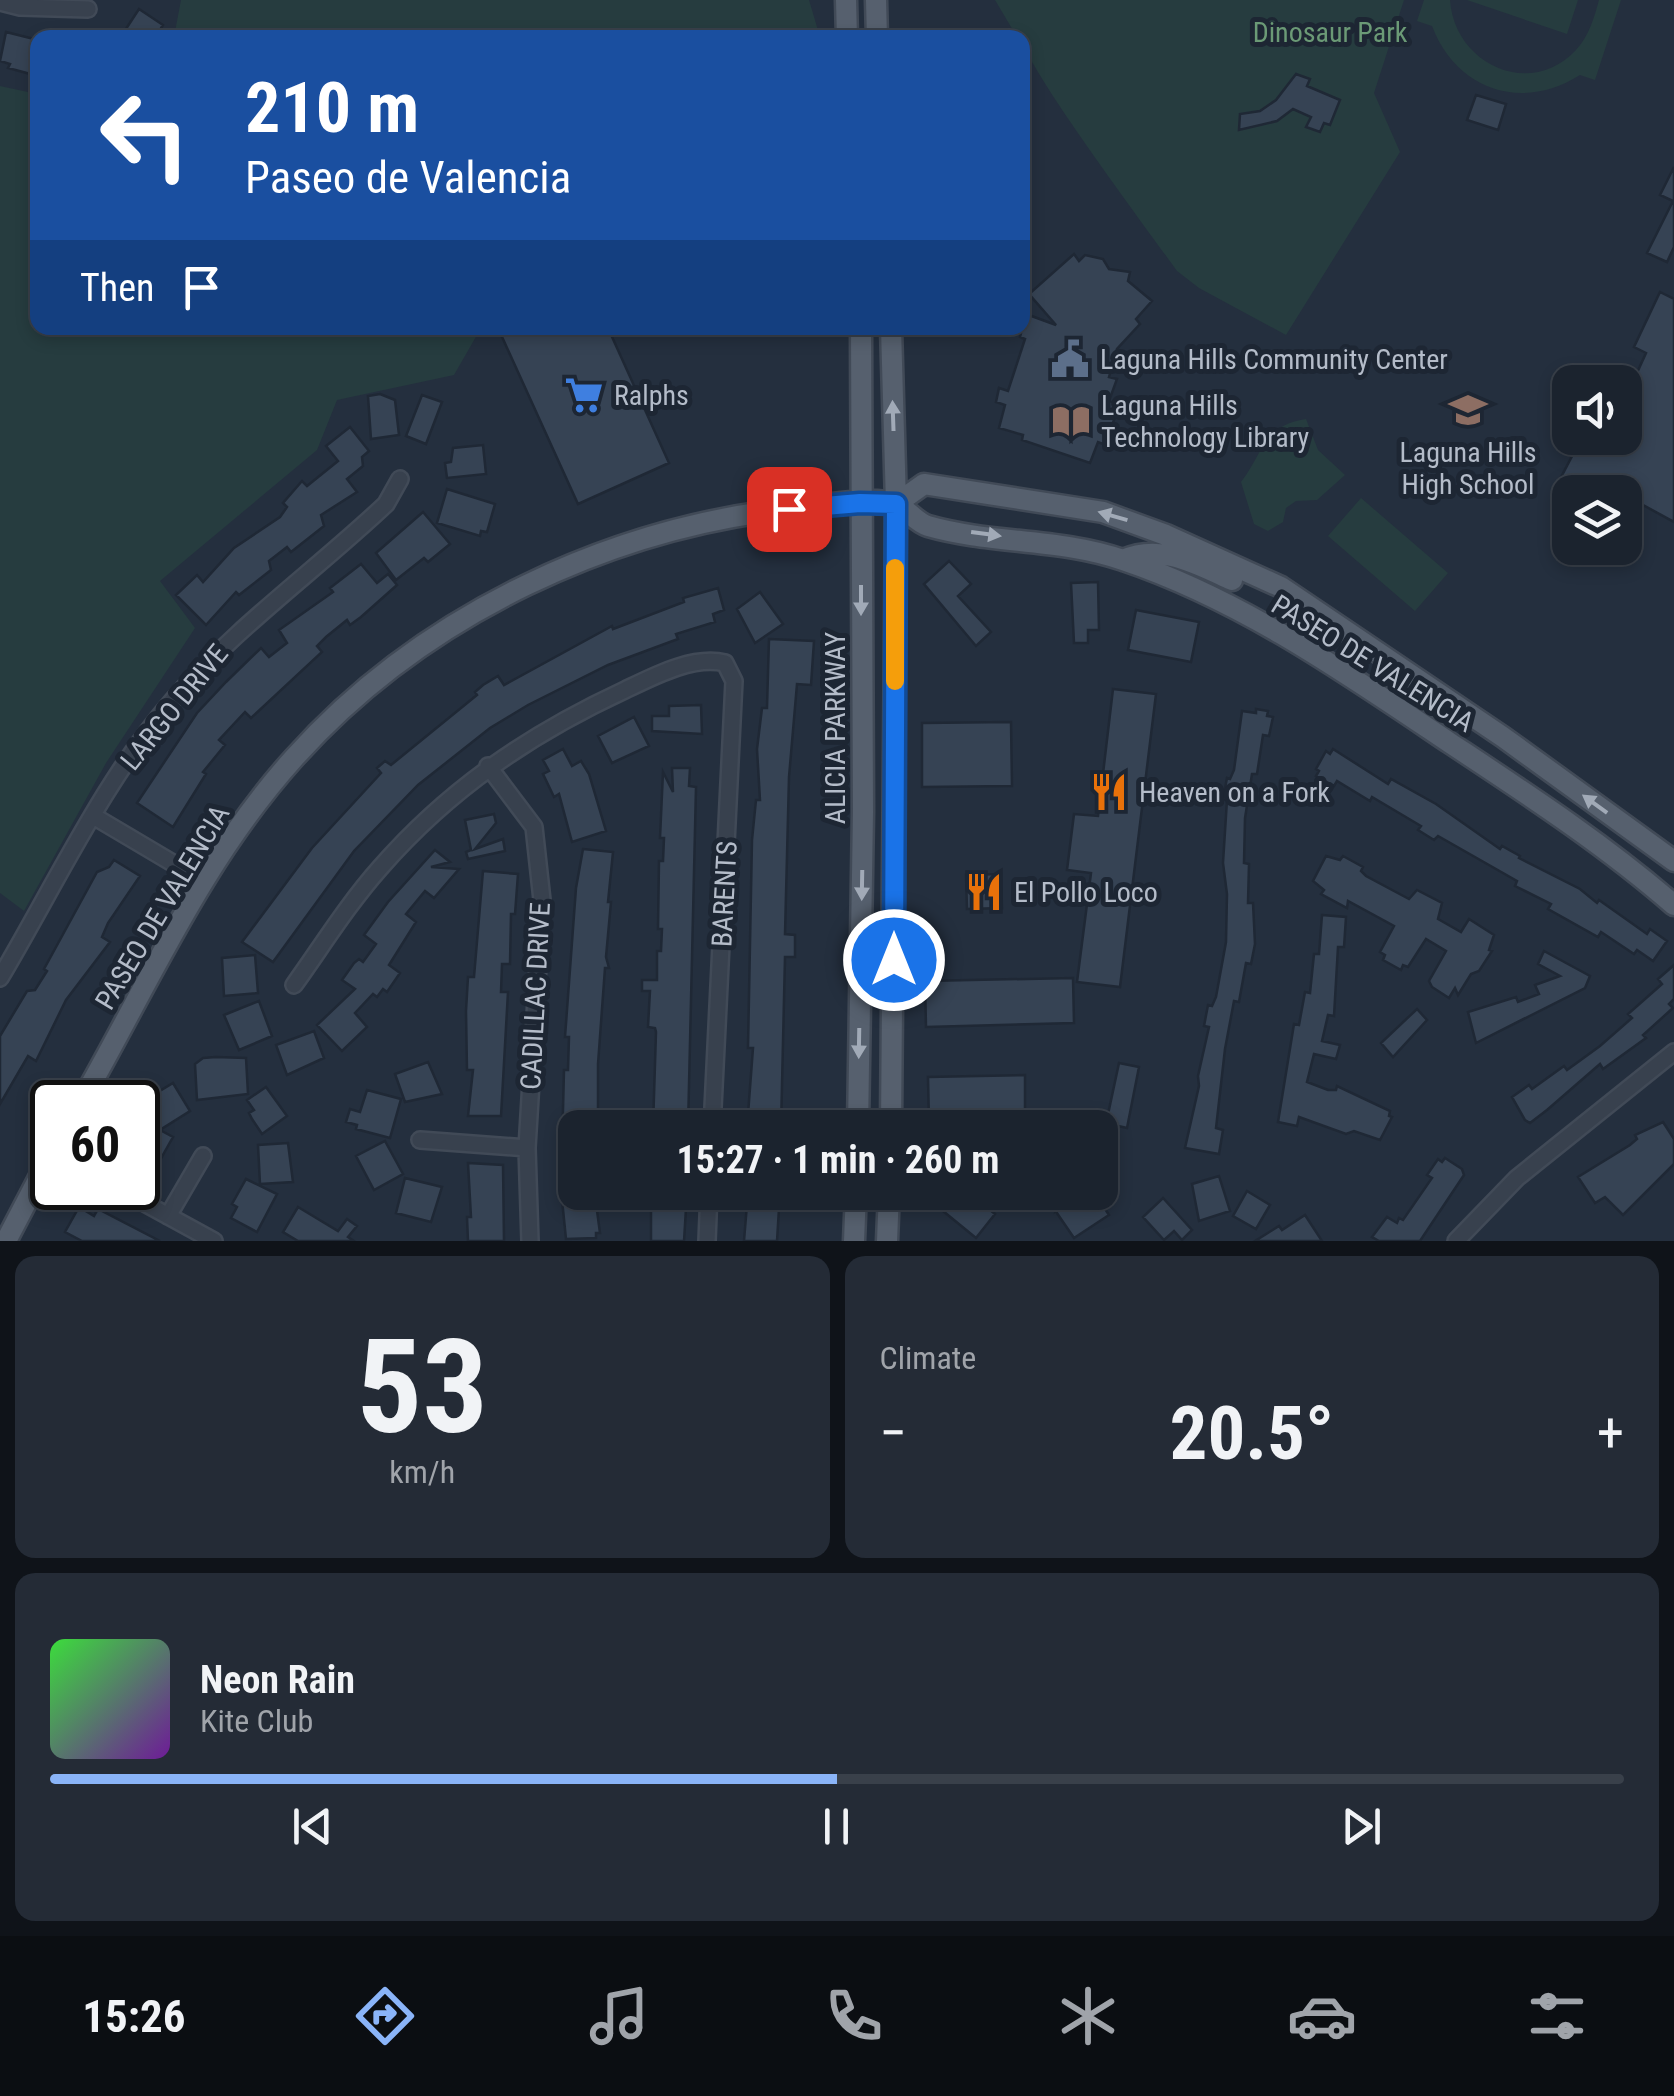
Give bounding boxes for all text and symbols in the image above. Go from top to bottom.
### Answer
park label: Dinosaur Park [1253,16,1408,49]
text: 210 m [245,67,419,149]
icon: left [80,70,210,200]
text: Paseo de Valencia [245,151,571,204]
icon: arrive [174,260,229,315]
text: Then [80,266,154,310]
public building icon: Laguna Hills Community Center [1049,338,1091,380]
place label: Laguna Hills Community Center [1100,343,1448,376]
map controls [1552,365,1642,565]
button: sound [1552,365,1642,455]
supermarket icon: Ralphs [563,374,605,416]
place label: Ralphs [614,379,689,412]
place label: Laguna Hills Technology Library [1101,389,1310,454]
school or university icon: Laguna Hills High School [1447,389,1489,431]
one-way arrow [885,399,901,431]
library icon: Laguna Hills Technology Library [1050,400,1092,442]
place label: Laguna Hills High School [1400,436,1536,501]
pin [747,467,832,552]
button: layers [1552,475,1642,565]
icon: arrive [762,482,817,537]
one-way arrow [1098,508,1128,523]
one-way arrow [970,527,1002,543]
one-way arrow [853,585,869,617]
street label: PASEO DE VALENCIA [1265,588,1480,739]
street label: ALICIA PARKWAY [819,632,852,824]
street label: LARGO DRIVE [114,638,235,777]
restaurant icon: Heaven on a Fork [1088,771,1130,813]
place label: Heaven on a Fork [1139,776,1330,809]
one-way arrow [1582,794,1608,814]
street label: PASEO DE VALENCIA [88,799,236,1015]
street label: BARENTS [705,840,744,948]
one-way arrow [854,869,870,901]
restaurant icon: El Pollo Loco [963,871,1005,913]
place label: El Pollo Loco [1014,876,1158,909]
street label: CADILLAC DRIVE [514,901,557,1091]
position arrow [842,908,946,1012]
one-way arrow [851,1027,867,1059]
speed limit sign: 60 [30,1080,160,1210]
text: 15:27 · 1 min · 260 m [677,1138,999,1182]
text: 53 [357,1311,488,1464]
text: Climate [880,1339,976,1377]
text: 20.5° [1170,1389,1334,1477]
text: − [880,1401,907,1465]
text: + [1597,1401,1624,1465]
text: km/h [389,1453,455,1491]
text: Neon Rain [200,1658,355,1702]
text: Kite Club [200,1702,313,1740]
icon: previous [285,1799,340,1854]
icon: pause [809,1799,864,1854]
icon: next [1334,1799,1389,1854]
icon: directions [350,1981,420,2051]
icon: music [584,1981,654,2051]
icon: phone [819,1981,889,2051]
icon: climate [1053,1981,1123,2051]
icon: car [1287,1981,1357,2051]
icon: filters [1522,1981,1592,2051]
text: 15:26 [82,1990,185,2043]

